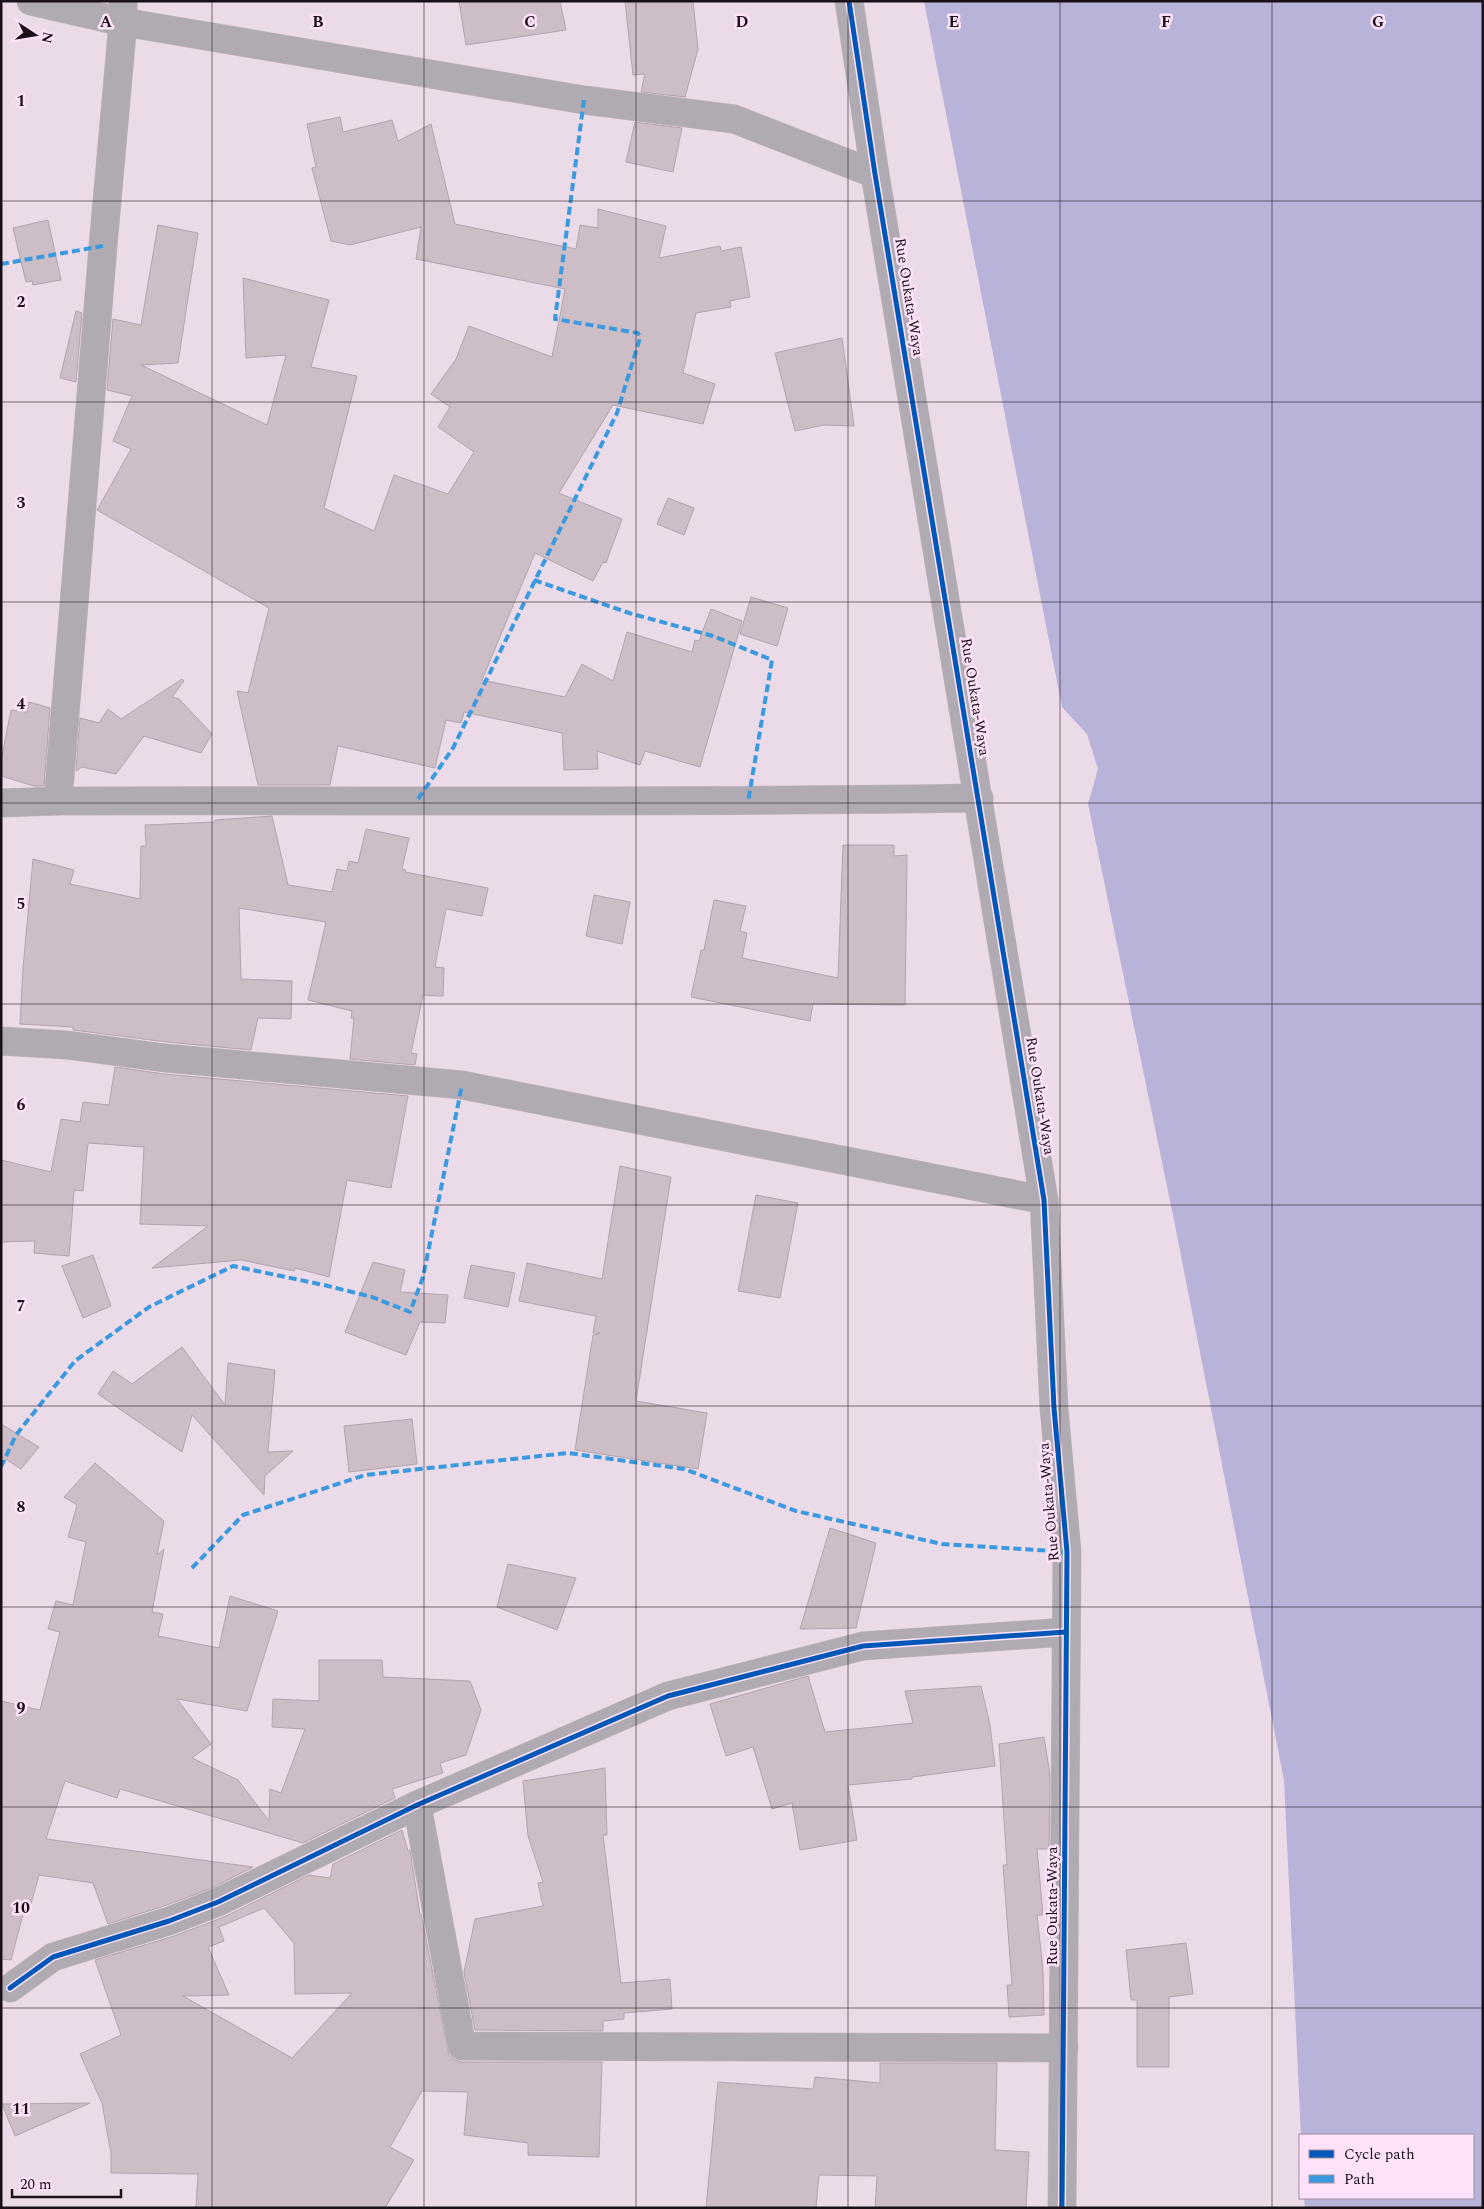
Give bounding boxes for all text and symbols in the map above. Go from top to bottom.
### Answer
north arrow [10,10,60,60]
text: A [100,10,113,34]
text: B [312,10,324,34]
text: C [524,10,536,34]
text: D [736,10,749,34]
text: E [949,10,959,34]
text: F [1161,10,1171,34]
text: G [1372,10,1384,34]
text: N [36,30,59,45]
text: 1 [17,89,25,113]
street label: Rue Oukata-Waya [888,236,930,358]
text: 2 [17,290,26,314]
text: 3 [17,491,26,515]
street label: Rue Oukata-Waya [954,636,996,758]
text: 4 [17,692,26,716]
text: 5 [17,892,25,916]
street label: Rue Oukata-Waya [1019,1035,1061,1157]
text: 6 [17,1093,26,1117]
text: 7 [17,1294,26,1318]
street label: Rue Oukata-Waya [1032,1441,1066,1562]
text: 8 [17,1495,26,1519]
text: 9 [17,1696,26,1720]
street label: Rue Oukata-Waya [1041,1846,1064,1966]
text: 10 [12,1896,30,1920]
text: 11 [12,2097,30,2121]
legend [1299,2134,1474,2199]
text: Cycle path [1344,2143,1415,2166]
scale bar [12,2166,121,2198]
text: Path [1344,2168,1375,2191]
text: 20 m [20,2173,52,2196]

